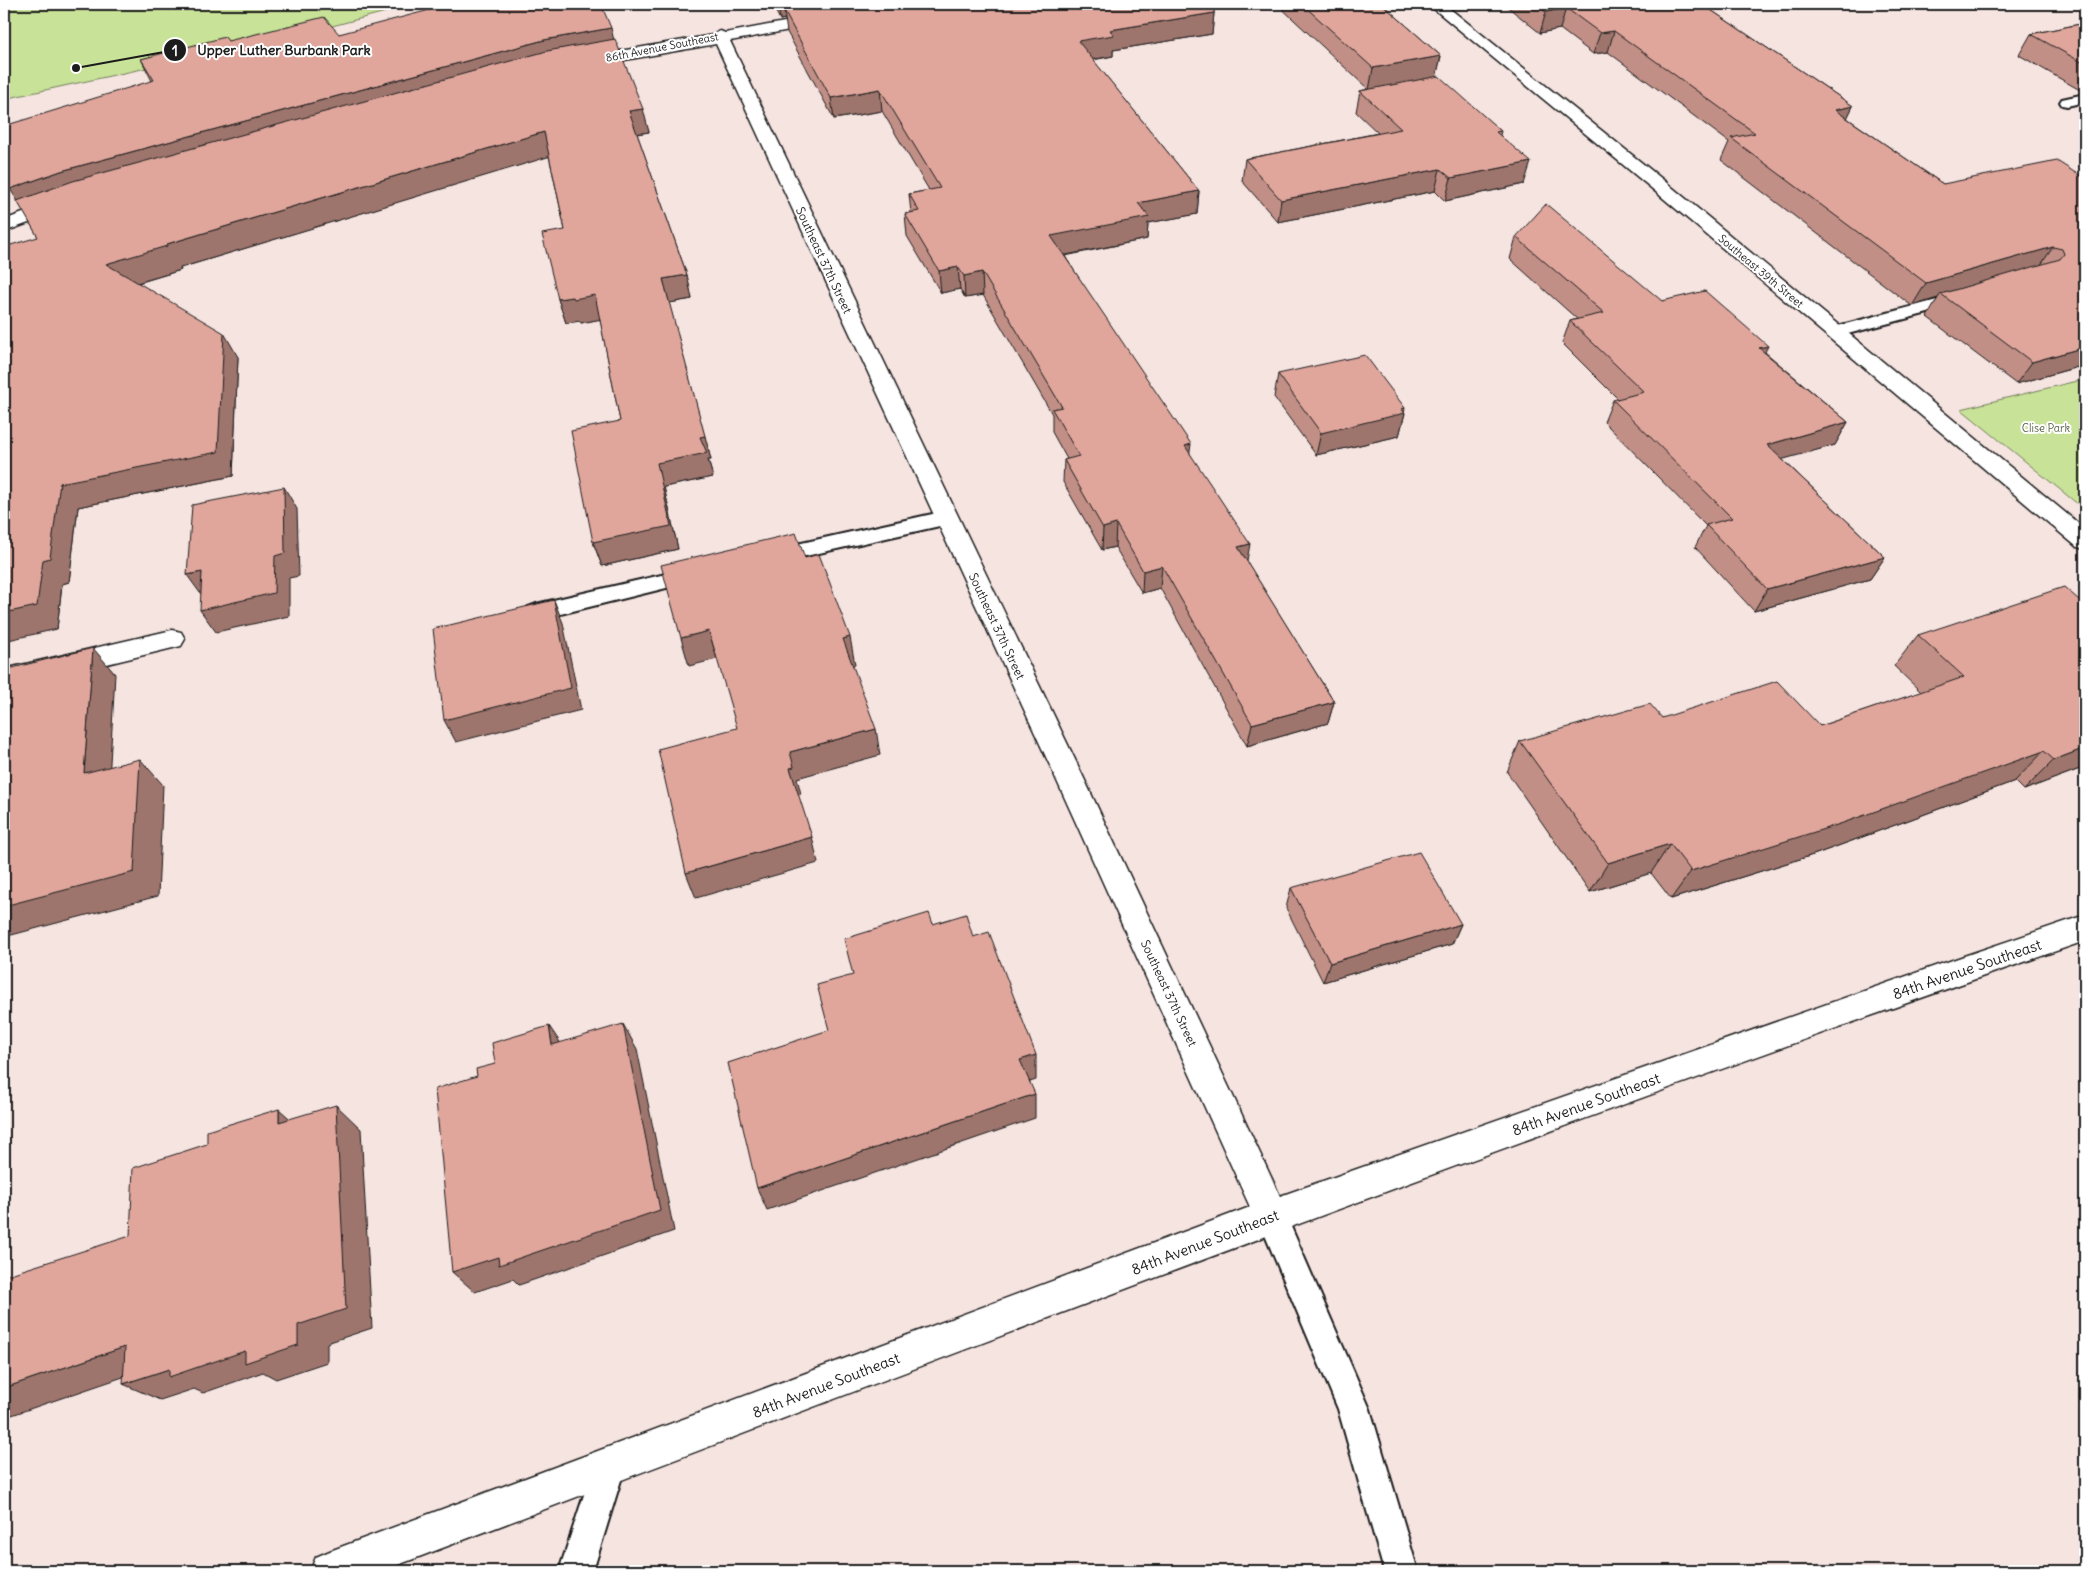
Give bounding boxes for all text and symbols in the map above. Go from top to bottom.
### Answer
street label: 86th Avenue Southeast [604,29,720,65]
callout: Upper Luther Burbank Park [162,36,381,65]
text: 1 [172,41,178,60]
text: Upper Luther Burbank Park [197,41,371,59]
street label: Southeast 37th Street [793,204,855,316]
street label: Southeast 39th Street [1716,231,1807,311]
park label: Clise Park [2022,421,2071,435]
street label: Southeast 37th Street [966,570,1028,682]
street label: 84th Avenue Southeast [1890,935,2044,1003]
street label: Southeast 37th Street [1138,937,1200,1049]
street label: 84th Avenue Southeast [1509,1068,1663,1140]
street label: 84th Avenue Southeast [1129,1205,1281,1279]
street label: 84th Avenue Southeast [750,1348,902,1422]

